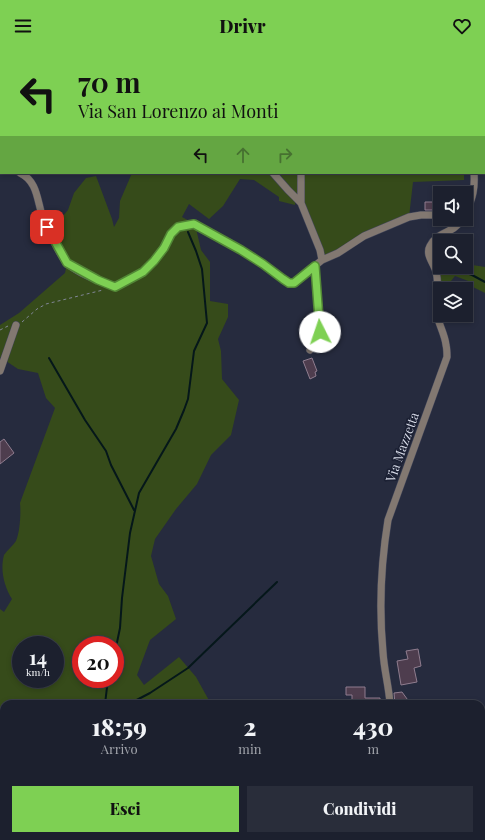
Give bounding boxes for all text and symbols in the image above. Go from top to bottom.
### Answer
text: Drivr [219,14,266,38]
icon: menu [12,15,34,37]
icon: heart [451,15,473,37]
text: 70 m [78,63,141,100]
icon: left [12,68,64,120]
text: Via San Lorenzo ai Monti [78,99,278,123]
icon: left [190,144,212,166]
icon: ahead [232,144,254,166]
icon: right [274,144,296,166]
map controls [433,186,473,322]
button: sound [433,186,473,226]
pin [30,210,64,244]
icon: arrive [36,216,58,238]
button: search [433,234,473,274]
button: layers [433,282,473,322]
position arrow [299,311,341,353]
street label: Via Mazzetta [381,409,422,485]
speed limit sign: 20 [72,636,124,688]
text: 14 [29,643,47,670]
text: km/h [26,665,50,679]
text: 18:59 [92,710,147,742]
text: 2 [243,710,256,742]
text: 430 [353,710,393,742]
text: Arrivo [101,740,138,757]
text: min [238,740,261,757]
text: m [367,740,379,757]
button: Esci [12,786,239,832]
button: Condividi [247,786,473,832]

